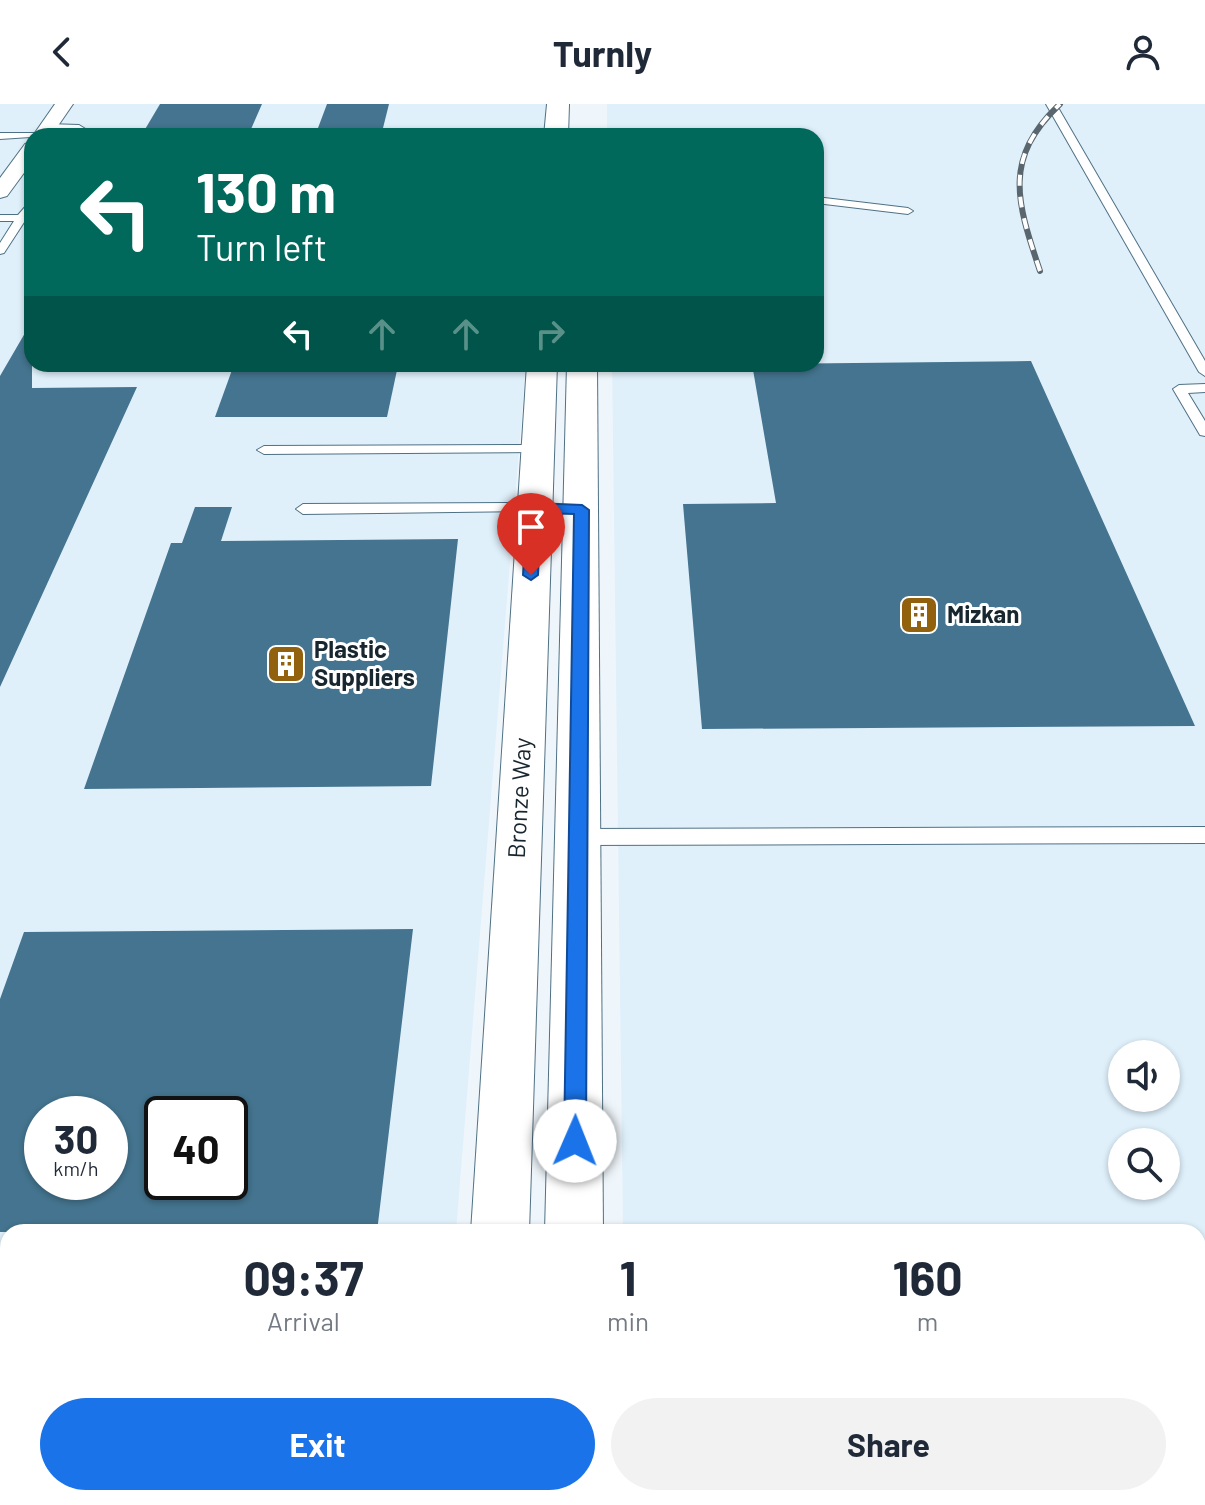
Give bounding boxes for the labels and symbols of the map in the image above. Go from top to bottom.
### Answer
pin [497,493,565,575]
building icon: Mizkan [898,594,940,636]
place label: Mizkan [947,599,1019,628]
place label: Plastic Suppliers [314,634,415,691]
building icon: Plastic Suppliers [265,643,307,685]
street label: Bronze Way [501,737,536,859]
speed limit sign: 40 [144,1096,248,1200]
position arrow [533,1099,617,1183]

